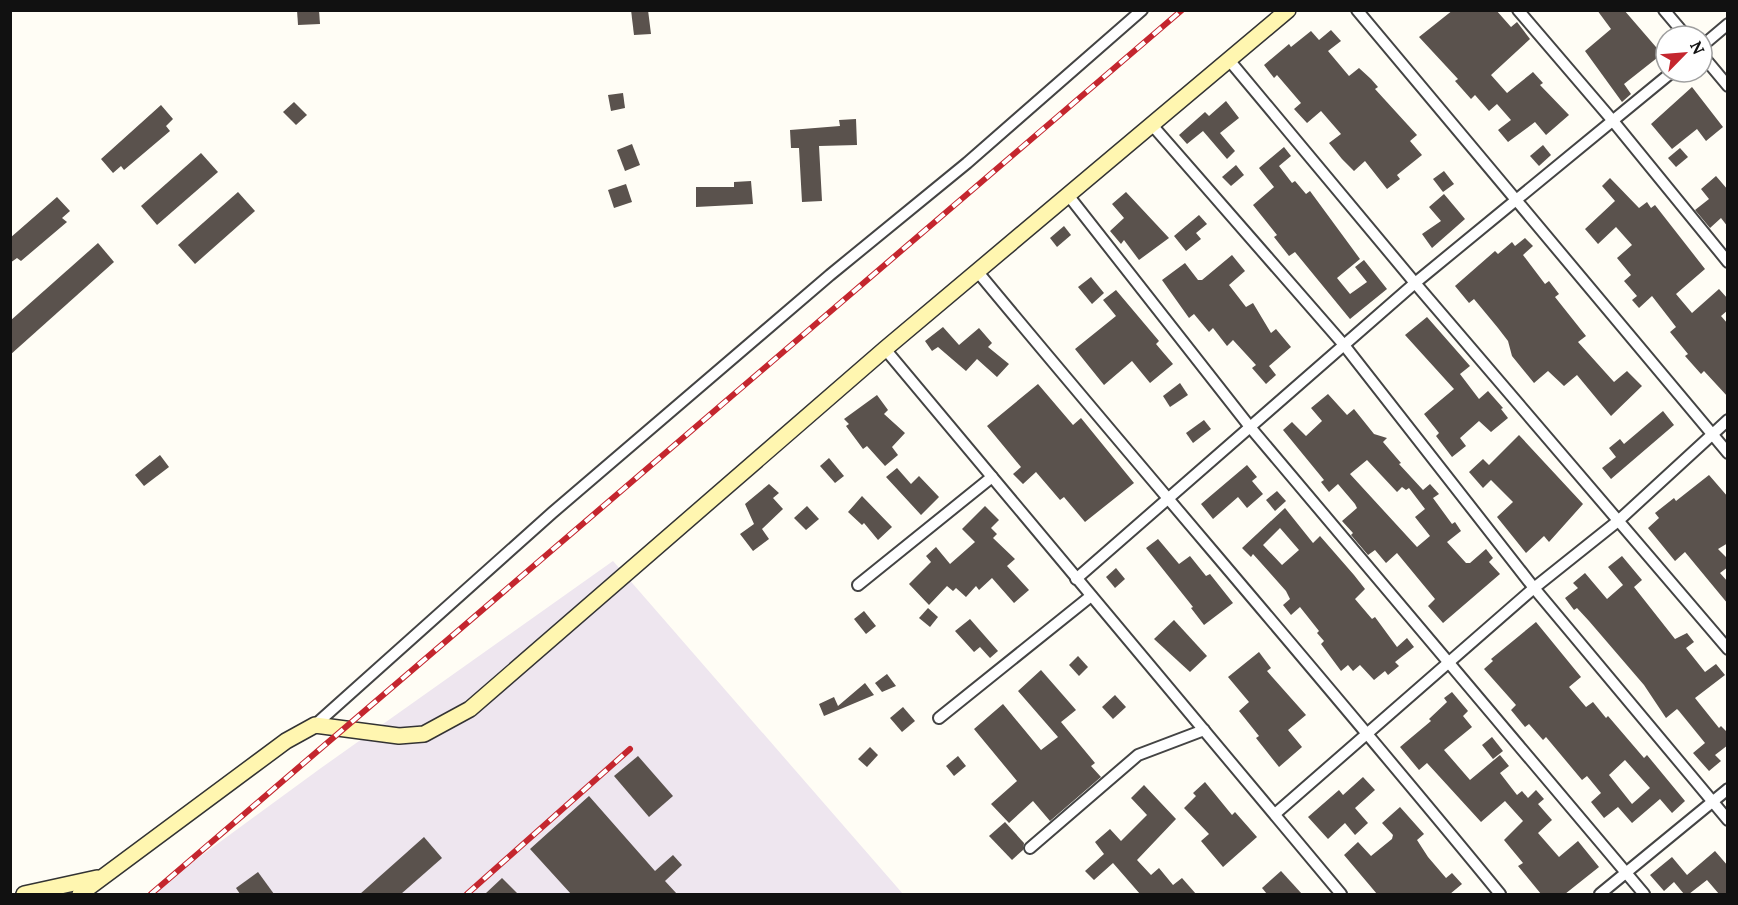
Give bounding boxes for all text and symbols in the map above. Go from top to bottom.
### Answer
north arrow [1654,24,1714,84]
text: N [1686,38,1709,57]

